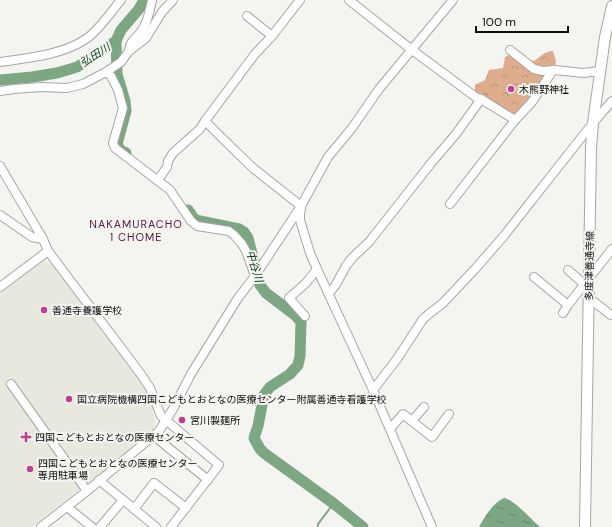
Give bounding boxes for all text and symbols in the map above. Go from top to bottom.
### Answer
scale bar [476,8,568,34]
text: 100 m [482,14,516,30]
water label: 弘田川 [77,40,113,70]
place label: 木熊野神社 [519,83,569,96]
marker: 木熊野神社 [506,84,516,94]
district label: NAKAMURACHO 1 CHOME [89,217,183,244]
street label: 多度津善通寺線 [582,231,597,301]
water label: 中谷川 [243,248,267,285]
place label: 善通寺養護学校 [52,304,122,317]
marker: 善通寺養護学校 [39,305,49,315]
place label: 国立病院機構四国こどもとおとなの医療センター附属善通寺看護学校 [77,393,387,406]
marker: 国立病院機構四国こどもとおとなの医療センター附属善通寺看護学校 [64,394,74,404]
place label: 宮川製麺所 [190,414,240,427]
marker: 宮川製麺所 [177,415,187,425]
marker: 四国こどもとおとなの医療センター [20,431,32,443]
place label: 四国こどもとおとなの医療センター [35,431,195,444]
place label: 四国こどもとおとなの医療センター 専用駐車場 [38,457,198,482]
marker: 四国こどもとおとなの医療センター 専用駐車場 [25,464,35,474]

